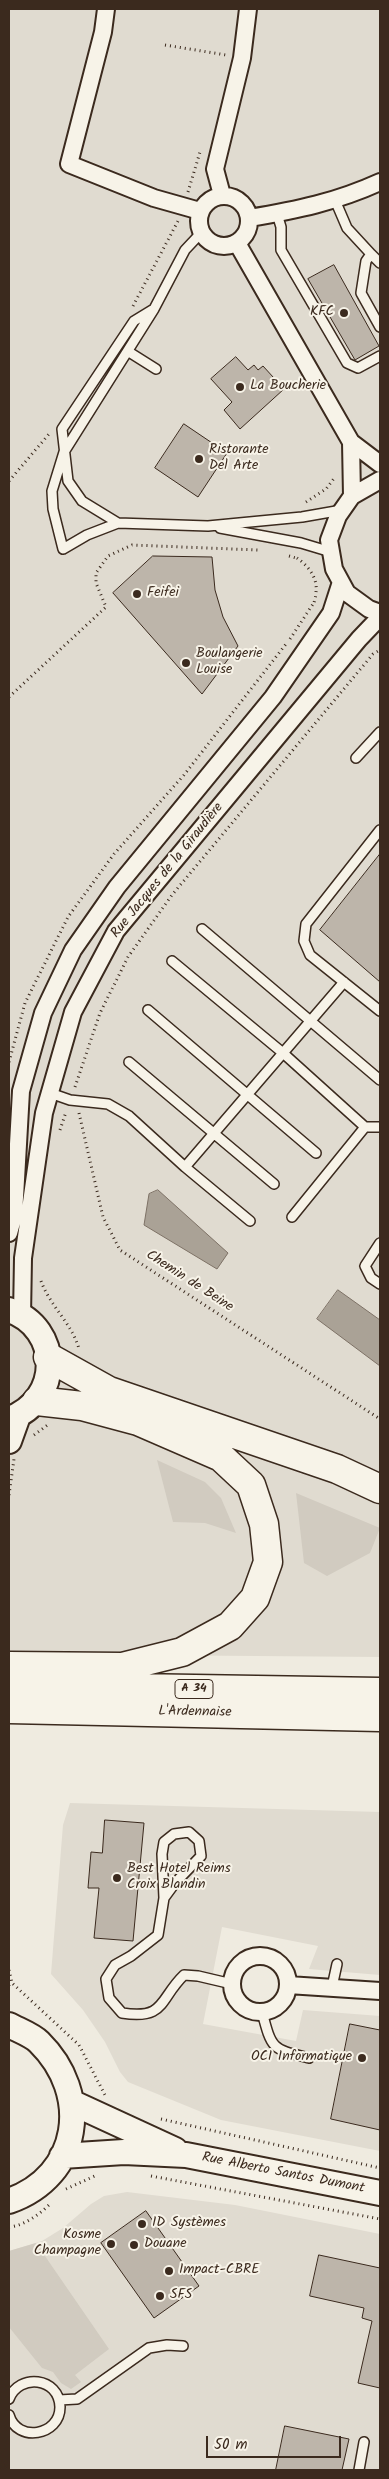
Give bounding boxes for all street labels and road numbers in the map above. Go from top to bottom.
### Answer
street label: Rue Jacques de la Giraudière [108,800,228,942]
street label: Chemin de Beine [142,1247,236,1317]
road number: A 34 [175,1680,213,1698]
street label: L'Ardennaise [158,1704,232,1722]
street label: Rue Alberto Santos Dumont [200,2150,366,2198]

